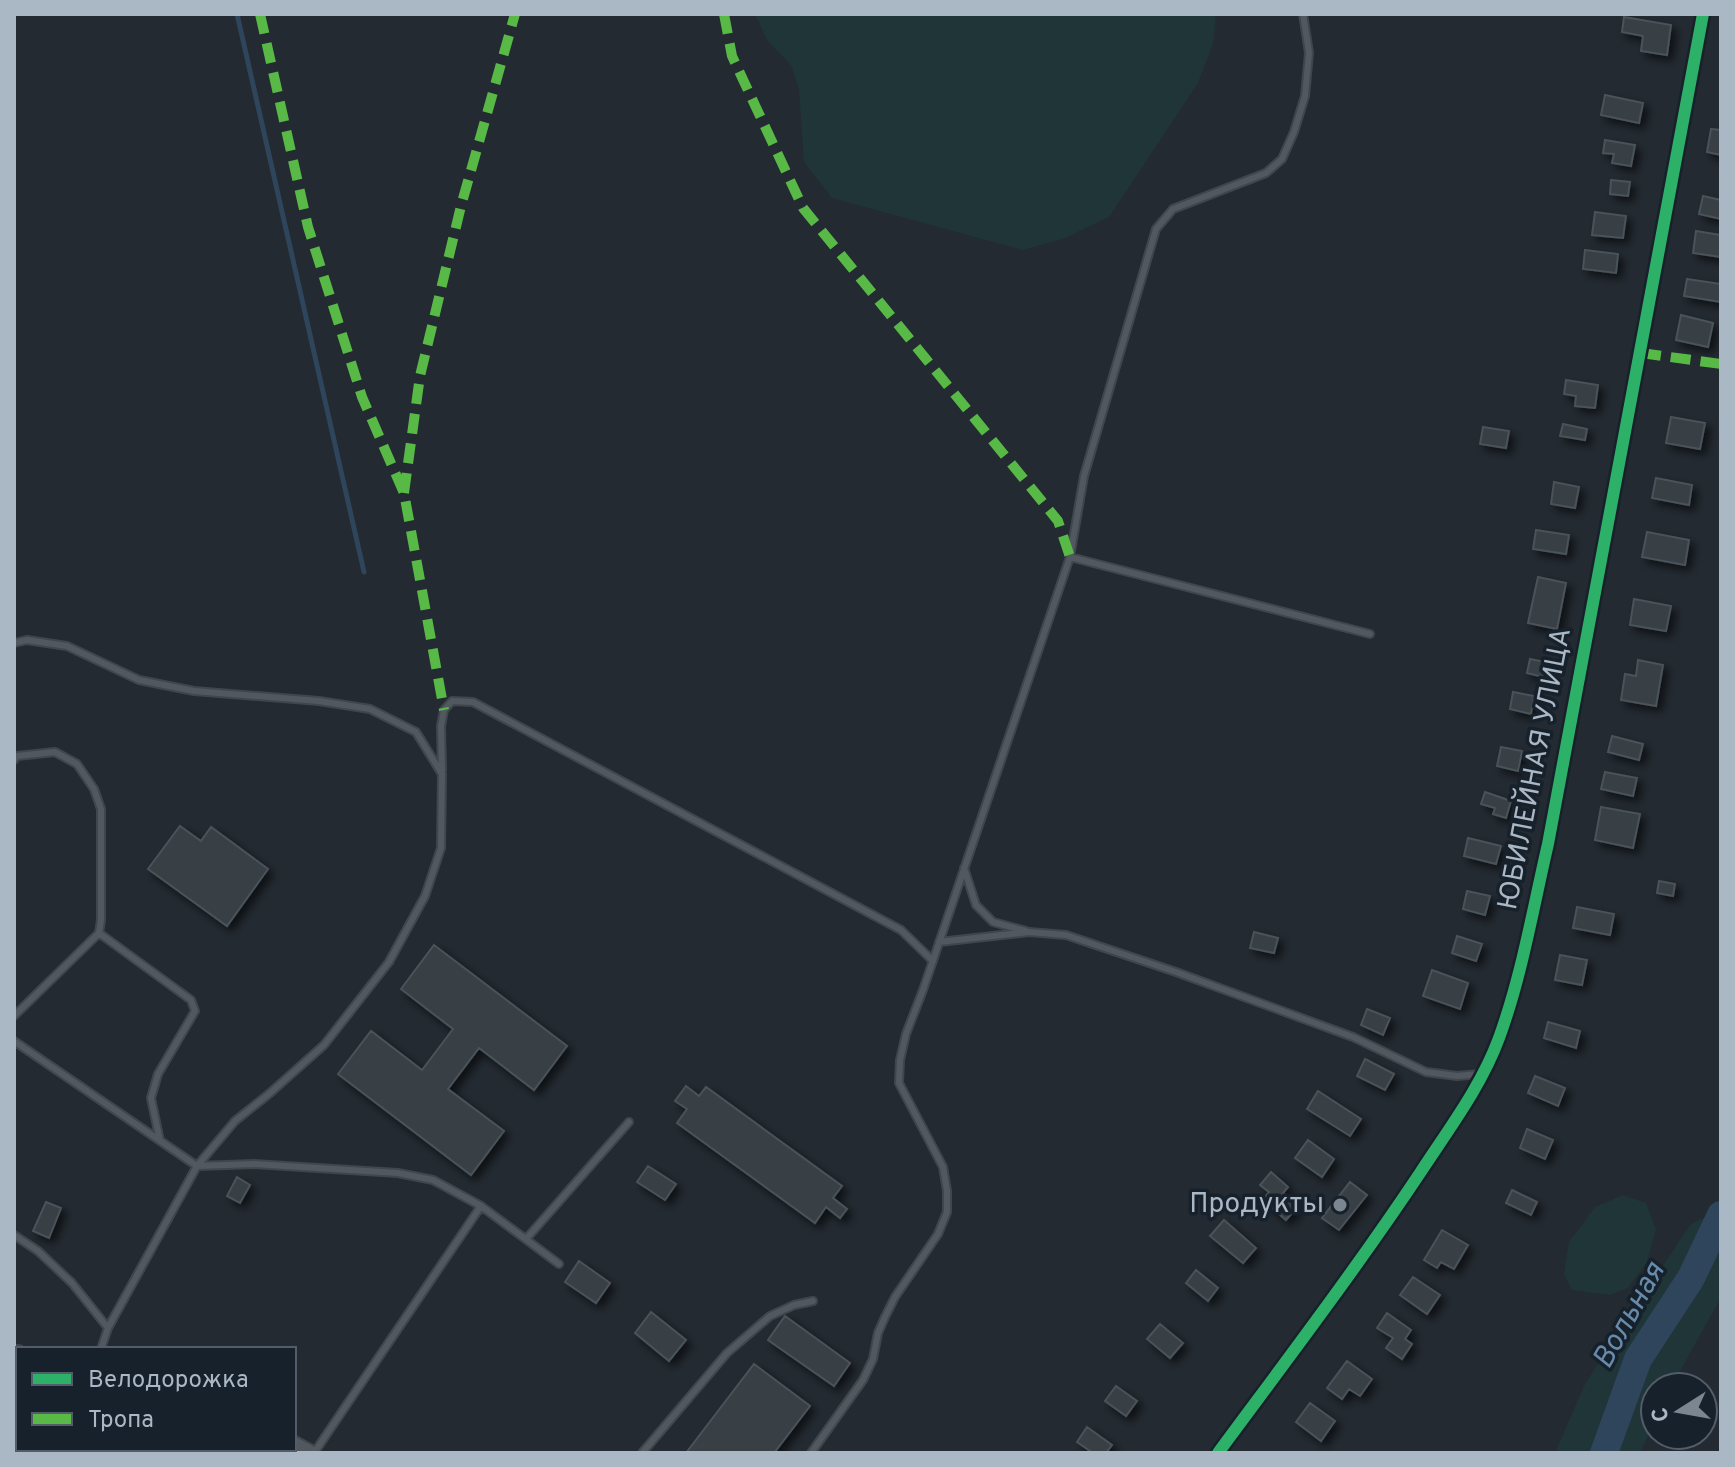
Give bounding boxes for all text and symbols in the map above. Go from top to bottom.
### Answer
street label: ЮБИЛЕЙНАЯ УЛИЦА [1489,624,1581,913]
place label: Продукты [1189,1187,1324,1223]
marker: Продукты [1331,1196,1349,1214]
water label: Вольная [1586,1256,1675,1376]
legend [16,1347,296,1451]
text: Велодорожка [88,1366,249,1396]
north arrow [1639,1371,1719,1451]
text: С [1647,1405,1676,1424]
text: Тропа [88,1406,154,1436]

